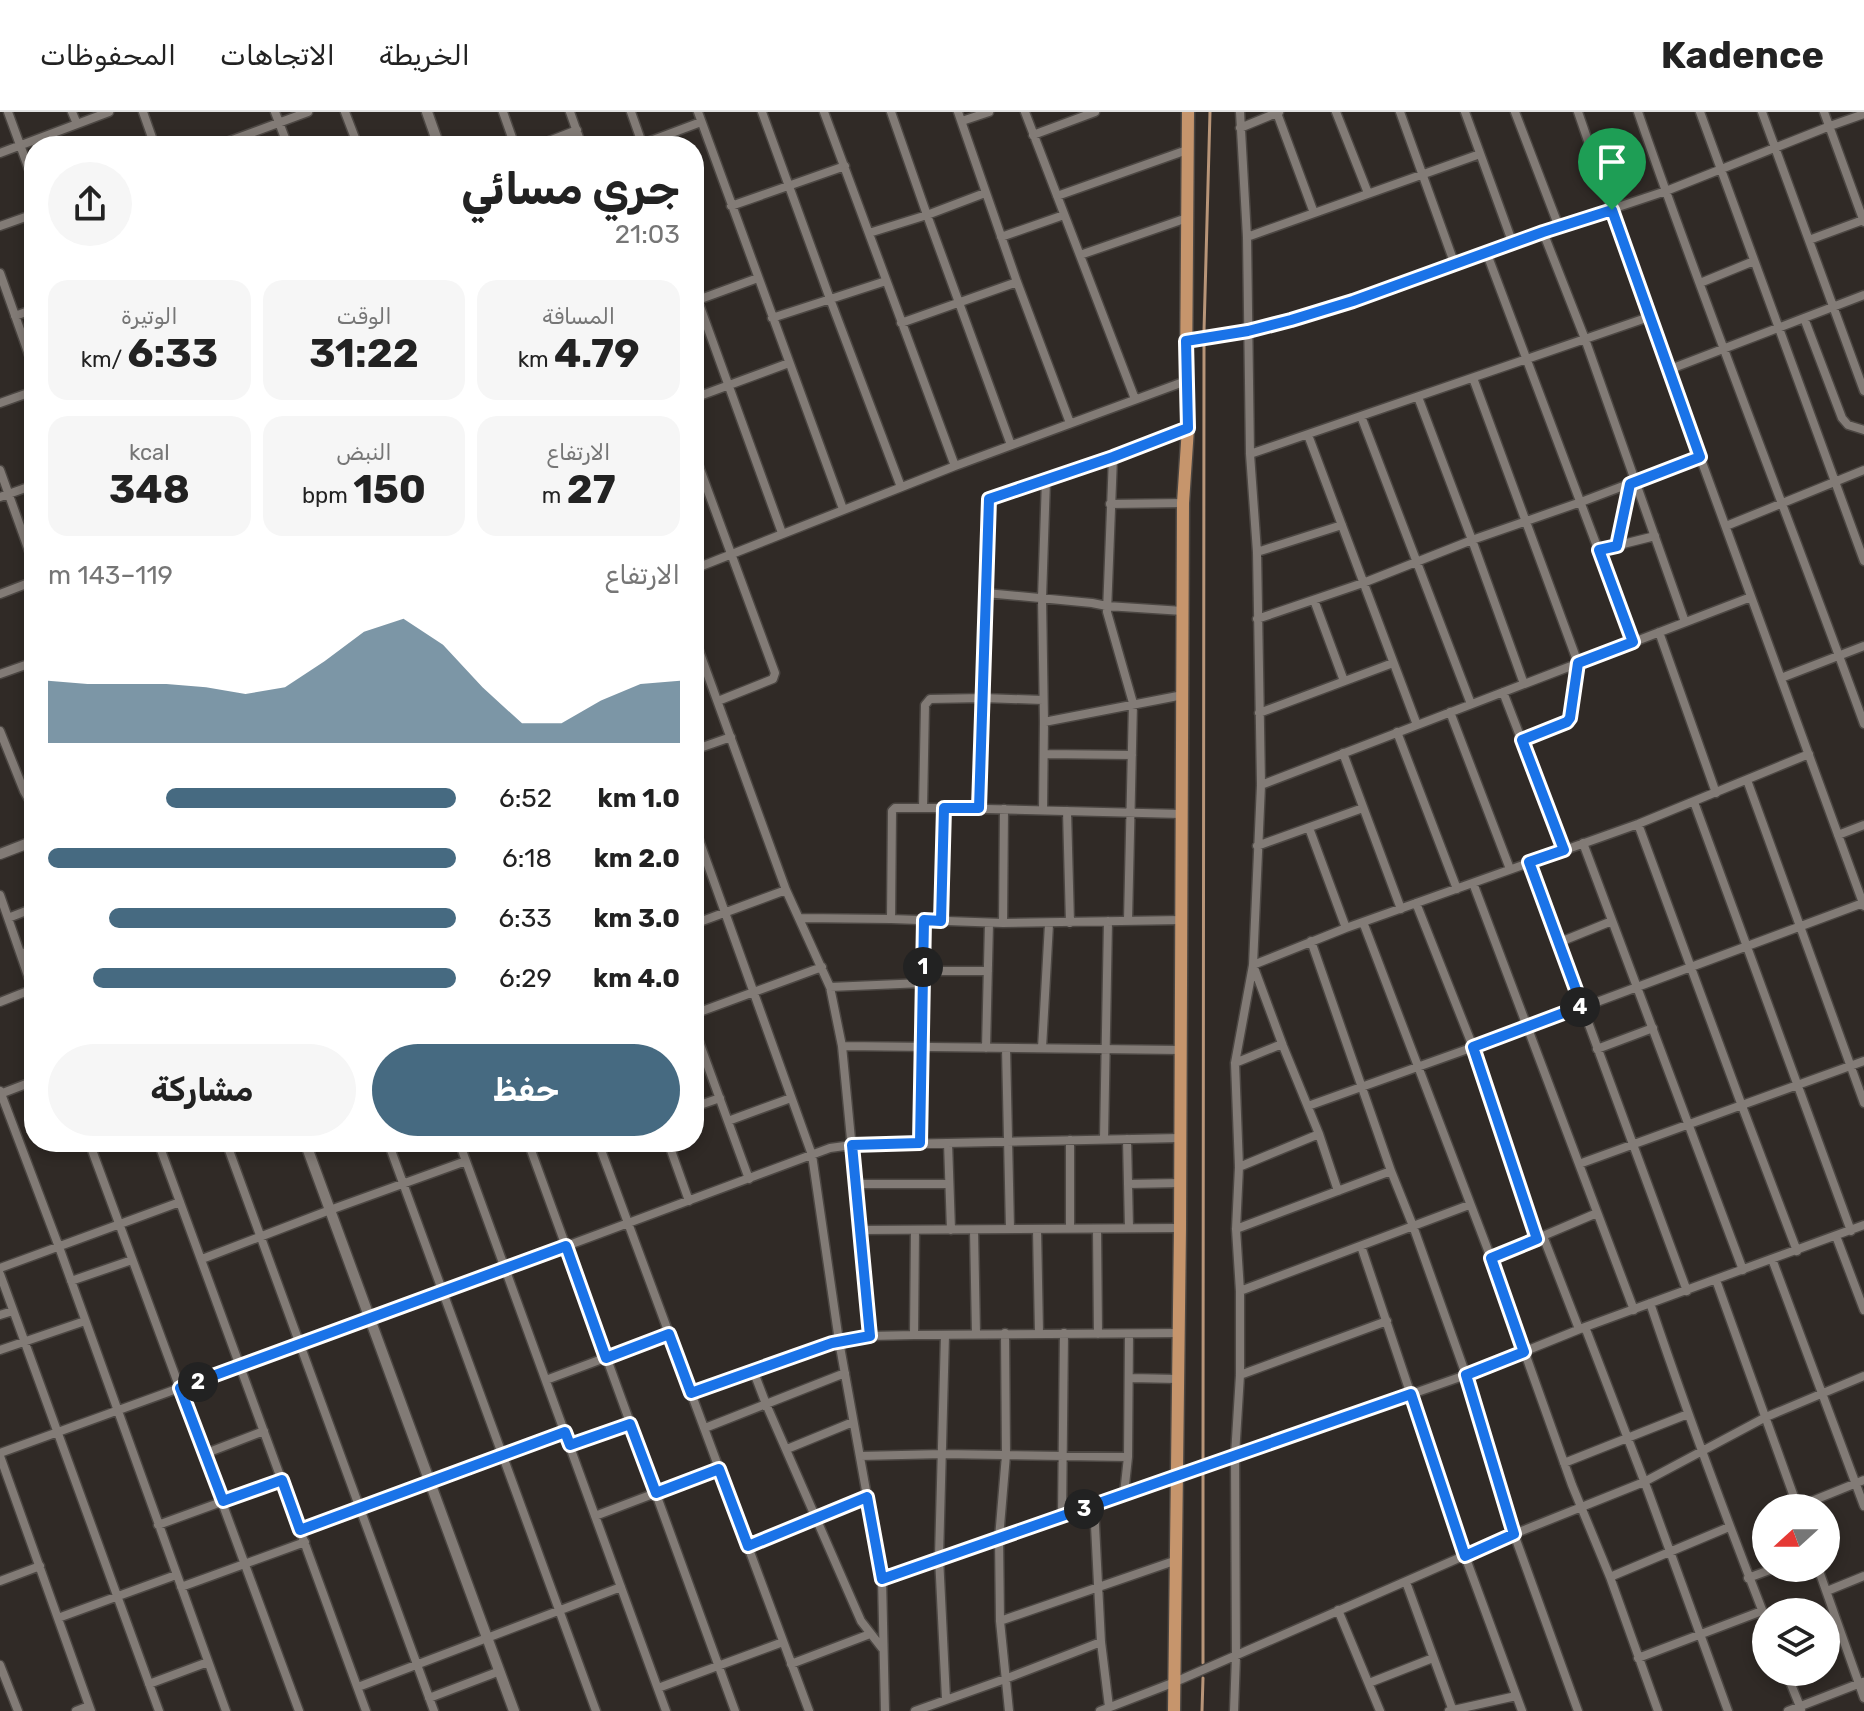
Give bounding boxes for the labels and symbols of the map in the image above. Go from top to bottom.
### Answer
pin [1578,128,1646,210]
pin: 1 [903,947,943,987]
pin: 4 [1560,987,1600,1027]
pin: 2 [178,1362,218,1402]
pin: 3 [1064,1489,1104,1529]
north arrow [1752,1494,1840,1582]

